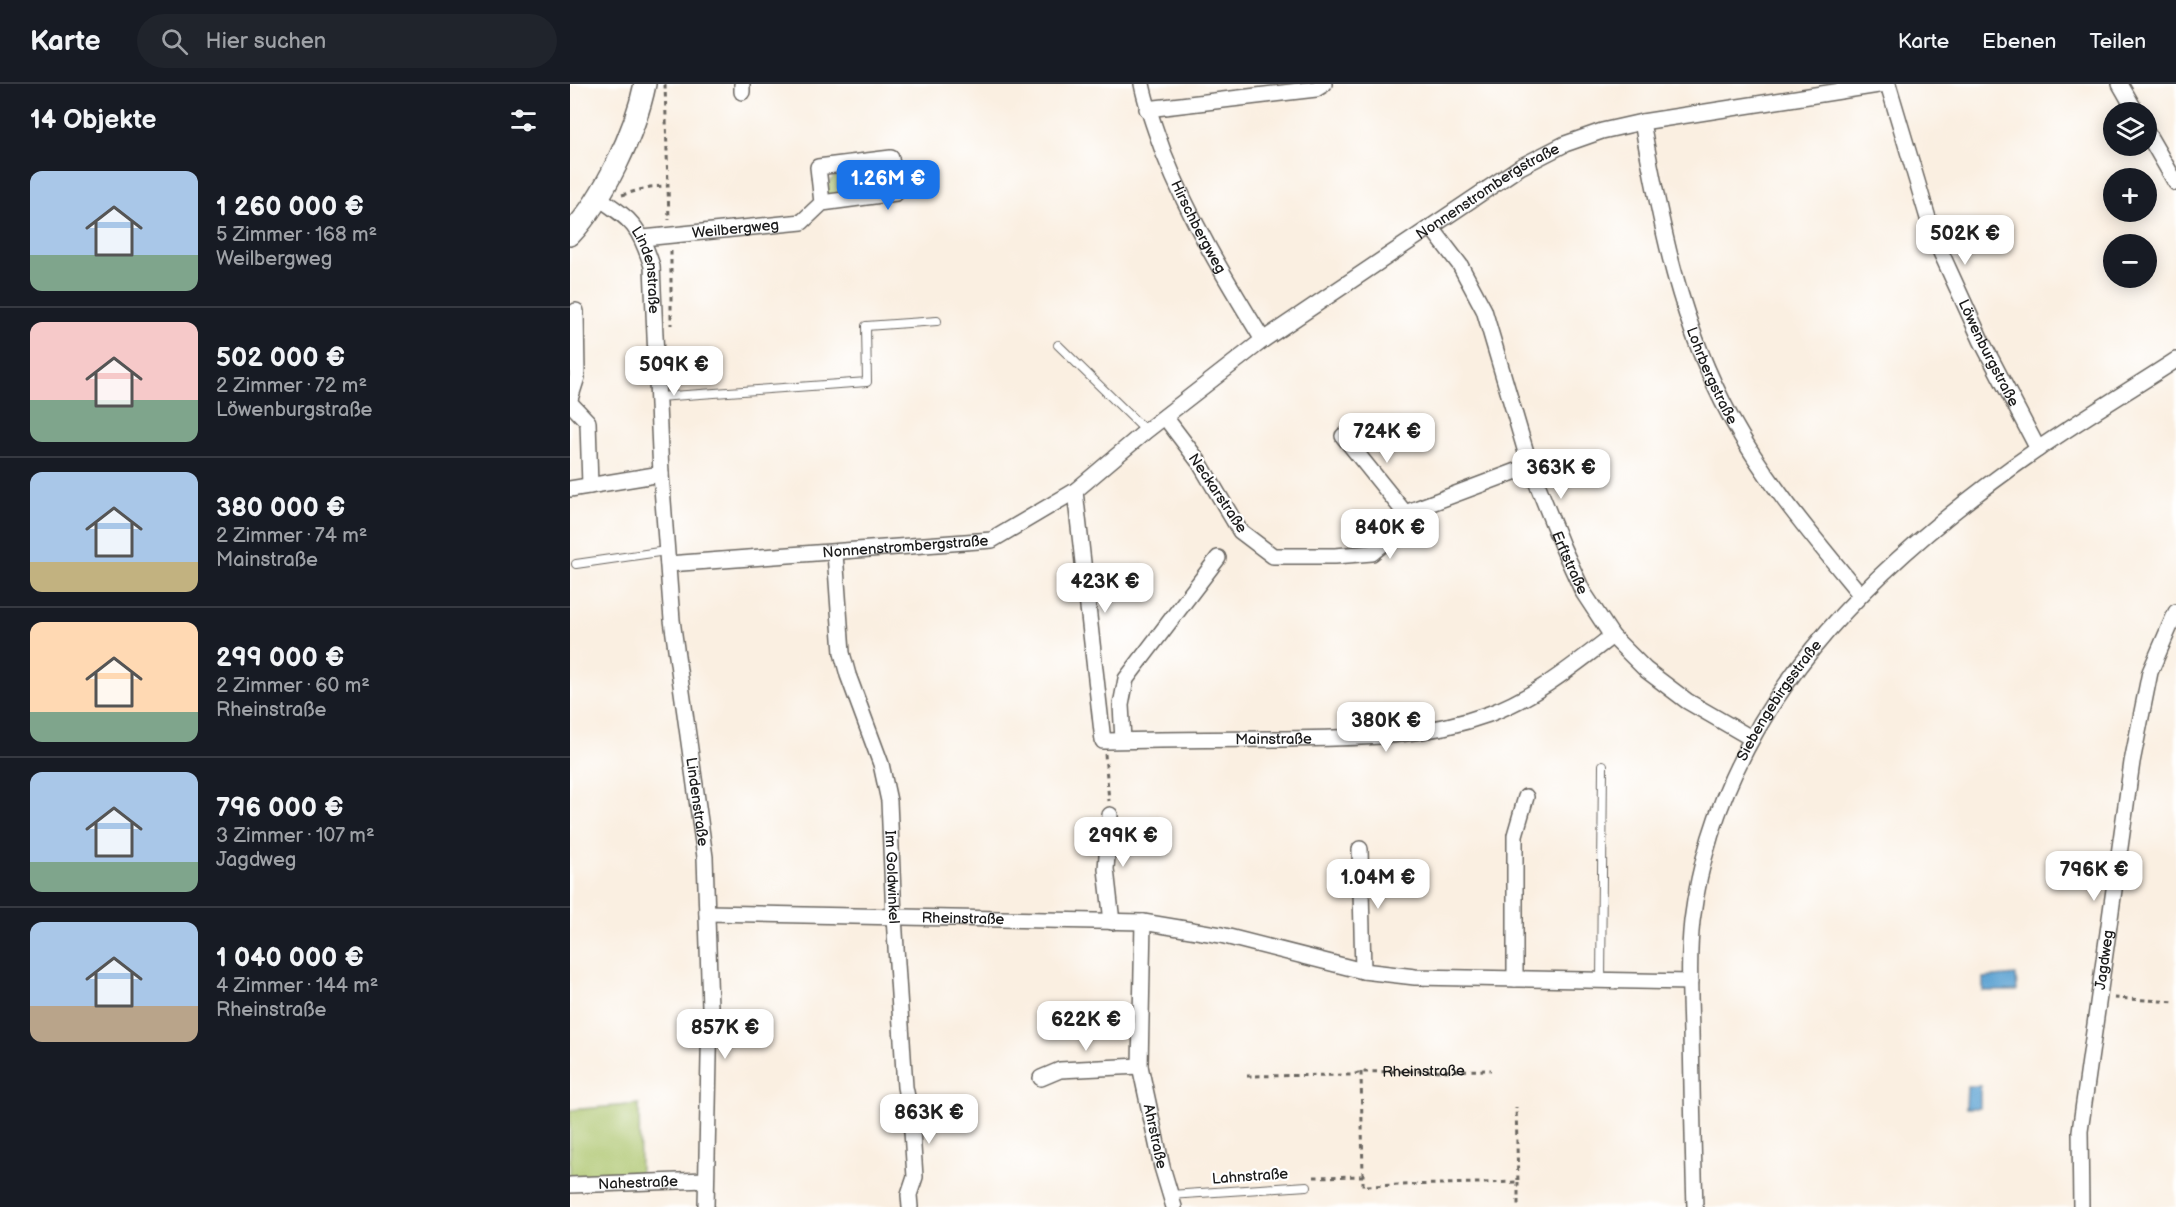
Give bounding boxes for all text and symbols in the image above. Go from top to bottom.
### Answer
search box [137,14,557,68]
text: Karte [30,25,101,58]
icon: search [158,25,191,58]
text: Hier suchen [206,28,326,55]
text: Karte [1898,29,1949,54]
text: Ebenen [1982,29,2056,54]
text: Teilen [2089,29,2146,54]
map controls [2103,102,2157,288]
button: layers [2103,102,2157,156]
icon: filters [507,104,540,137]
text: 14 Objekte [30,105,157,136]
street label: Nonnenstrombergstraße [1413,139,1563,244]
pin: 1.26M € [833,160,943,211]
text: 1.26M € [851,167,925,191]
button: + [2103,168,2157,222]
street label: Hirschbergweg [1166,177,1230,277]
text: 1 260 000 € [216,192,364,223]
icon: home [78,195,150,267]
street label: Weilbergweg [691,215,780,243]
pin: 502K € [1916,215,2014,266]
text: 502K € [1930,222,2000,246]
text: 5 Zimmer · 168 m² [216,223,377,247]
street label: Lindenstraße [627,223,663,314]
button: − [2103,234,2157,288]
text: Weilbergweg [216,247,332,271]
street label: Löwenburgstraße [1954,296,2023,410]
street label: Lohrbergstraße [1682,325,1742,428]
text: 502 000 € [216,343,345,374]
icon: home [78,346,150,418]
pin: 509K € [625,346,723,397]
text: 509K € [639,353,709,377]
text: 2 Zimmer · 72 m² [216,374,367,398]
text: Löwenburgstraße [216,398,372,422]
pin: 724K € [1338,413,1436,464]
text: 724K € [1353,420,1421,444]
pin: 363K € [1512,449,1610,500]
street label: Neckarstraße [1184,450,1251,537]
text: 363K € [1526,456,1596,480]
text: 380 000 € [216,493,345,524]
icon: home [78,496,150,568]
pin: 840K € [1341,509,1439,560]
text: 840K € [1355,516,1425,540]
text: 2 Zimmer · 74 m² [216,524,367,548]
street label: Erftstraße [1547,528,1592,598]
street label: Nonnenstrombergstraße [822,531,989,563]
text: Mainstraße [216,548,318,572]
pin: 423K € [1056,563,1154,614]
text: 423K € [1070,570,1140,594]
street label: Siebengebirgsstraße [1733,636,1826,764]
text: 299 000 € [216,643,344,674]
icon: home [78,646,150,718]
text: 2 Zimmer · 60 m² [216,674,370,698]
text: Rheinstraße [216,698,326,722]
pin: 380K € [1337,702,1435,753]
text: 380K € [1351,709,1421,733]
street label: Mainstraße [1235,730,1312,749]
street label: Lindenstraße [681,756,712,848]
text: 796 000 € [216,793,344,824]
icon: home [78,796,150,868]
pin: 299K € [1074,817,1172,868]
text: 3 Zimmer · 107 m² [216,824,375,848]
text: 299K € [1088,824,1158,848]
street label: Im Goldwinkel [880,830,903,925]
text: Jagdweg [216,848,296,872]
pin: 796K € [2045,851,2143,902]
text: 796K € [2060,858,2128,882]
pin: 1.04M € [1323,859,1433,910]
text: 1.04M € [1341,866,1415,890]
street label: Rheinstraße [921,908,1005,929]
street label: Jagdweg [2091,929,2118,991]
text: 1 040 000 € [216,943,364,974]
icon: home [78,946,150,1018]
text: 4 Zimmer · 144 m² [216,974,378,998]
text: Rheinstraße [216,998,326,1022]
pin: 622K € [1037,1001,1135,1052]
text: 622K € [1051,1008,1121,1032]
pin: 857K € [676,1009,774,1060]
text: 857K € [691,1016,759,1040]
street label: Rheinstraße [1382,1061,1465,1082]
pin: 863K € [880,1094,978,1145]
text: 863K € [894,1101,964,1125]
street label: Ahrstraße [1139,1102,1171,1171]
street label: Lahnstraße [1211,1164,1289,1189]
street label: Nahestraße [598,1172,678,1194]

